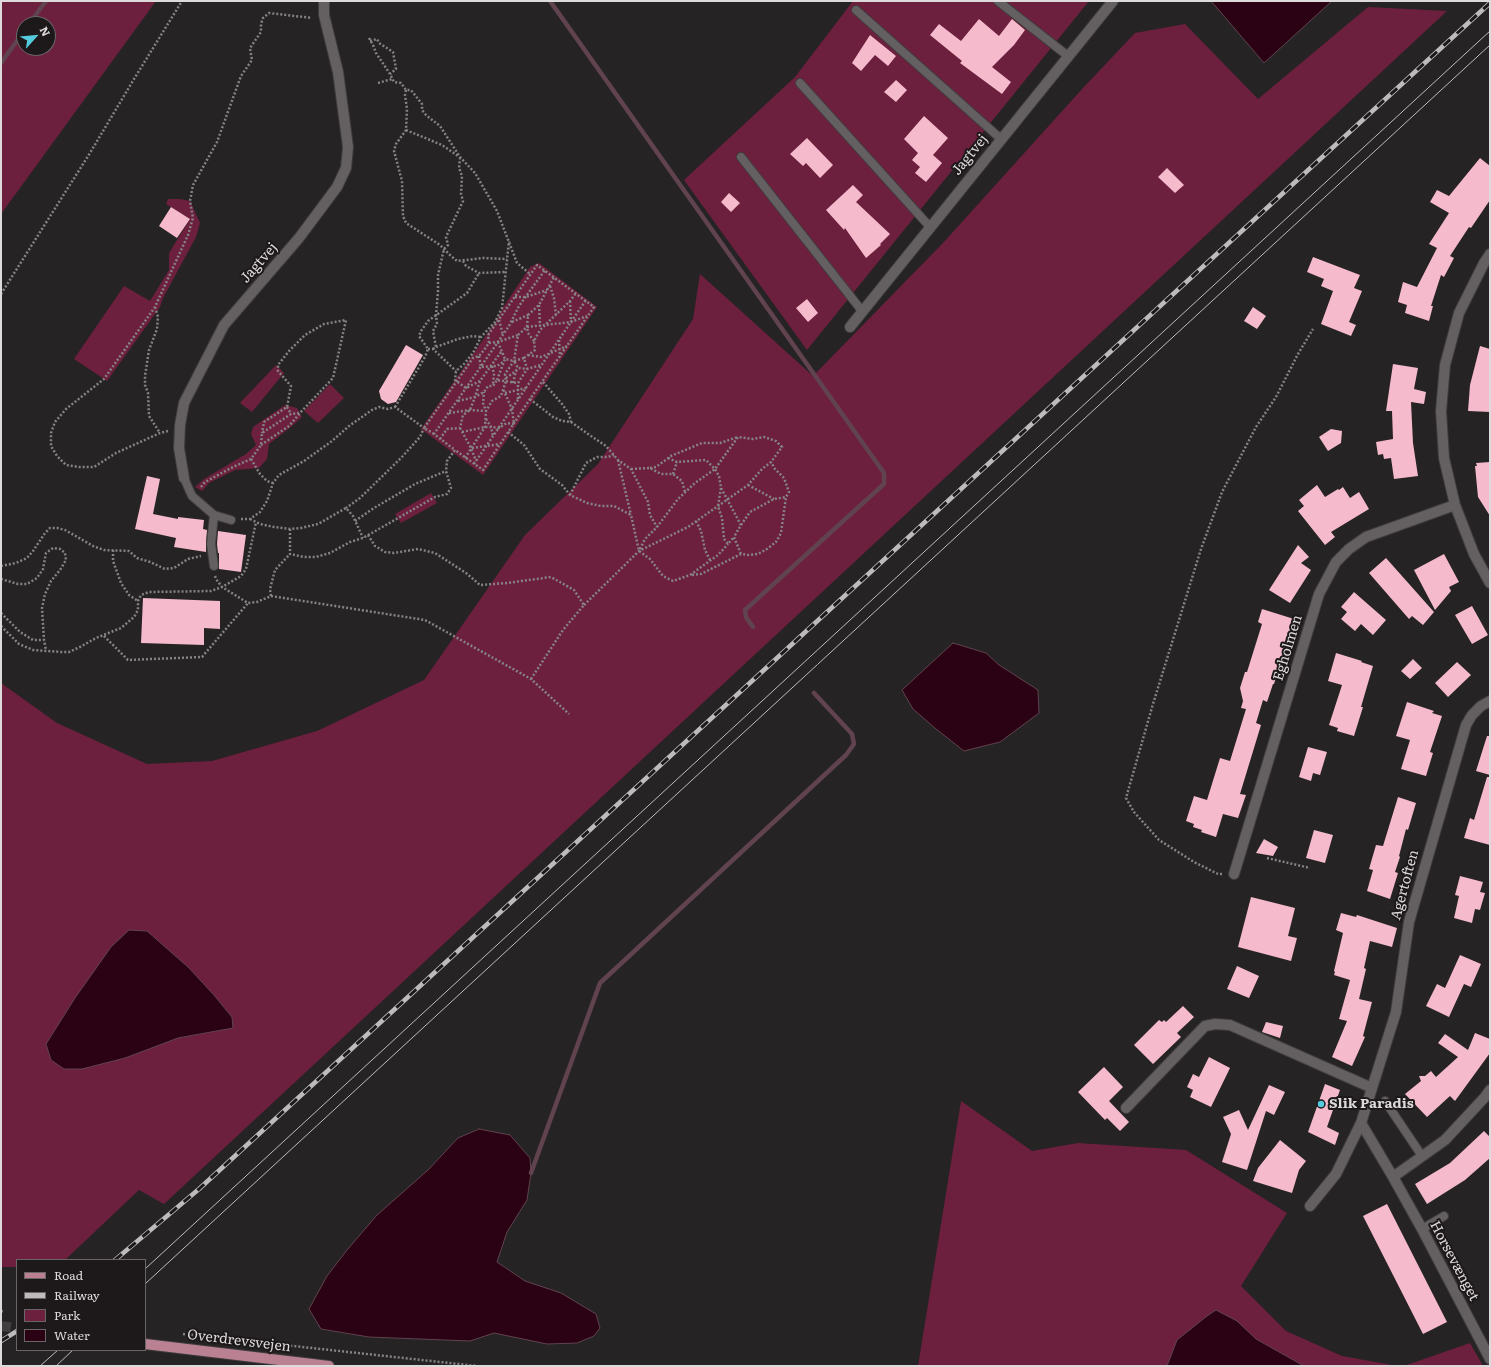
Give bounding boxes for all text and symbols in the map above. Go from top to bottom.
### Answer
north arrow [16,16,56,56]
text: N [37,23,55,39]
street label: Jagtvej [948,131,992,179]
street label: Jagtvej [237,239,281,287]
street label: Egholmen [1270,613,1306,683]
street label: Agertoften [1388,848,1422,922]
place label: Slik Paradis [1329,1096,1414,1112]
marker: Slik Paradis [1316,1099,1326,1109]
street label: Horsevænget [1426,1218,1482,1304]
legend [16,1259,146,1351]
text: Road [54,1266,83,1284]
text: Railway [54,1286,100,1304]
text: Park [54,1306,80,1324]
text: Water [54,1326,90,1344]
street label: Overdrevsvejen [186,1326,292,1356]

